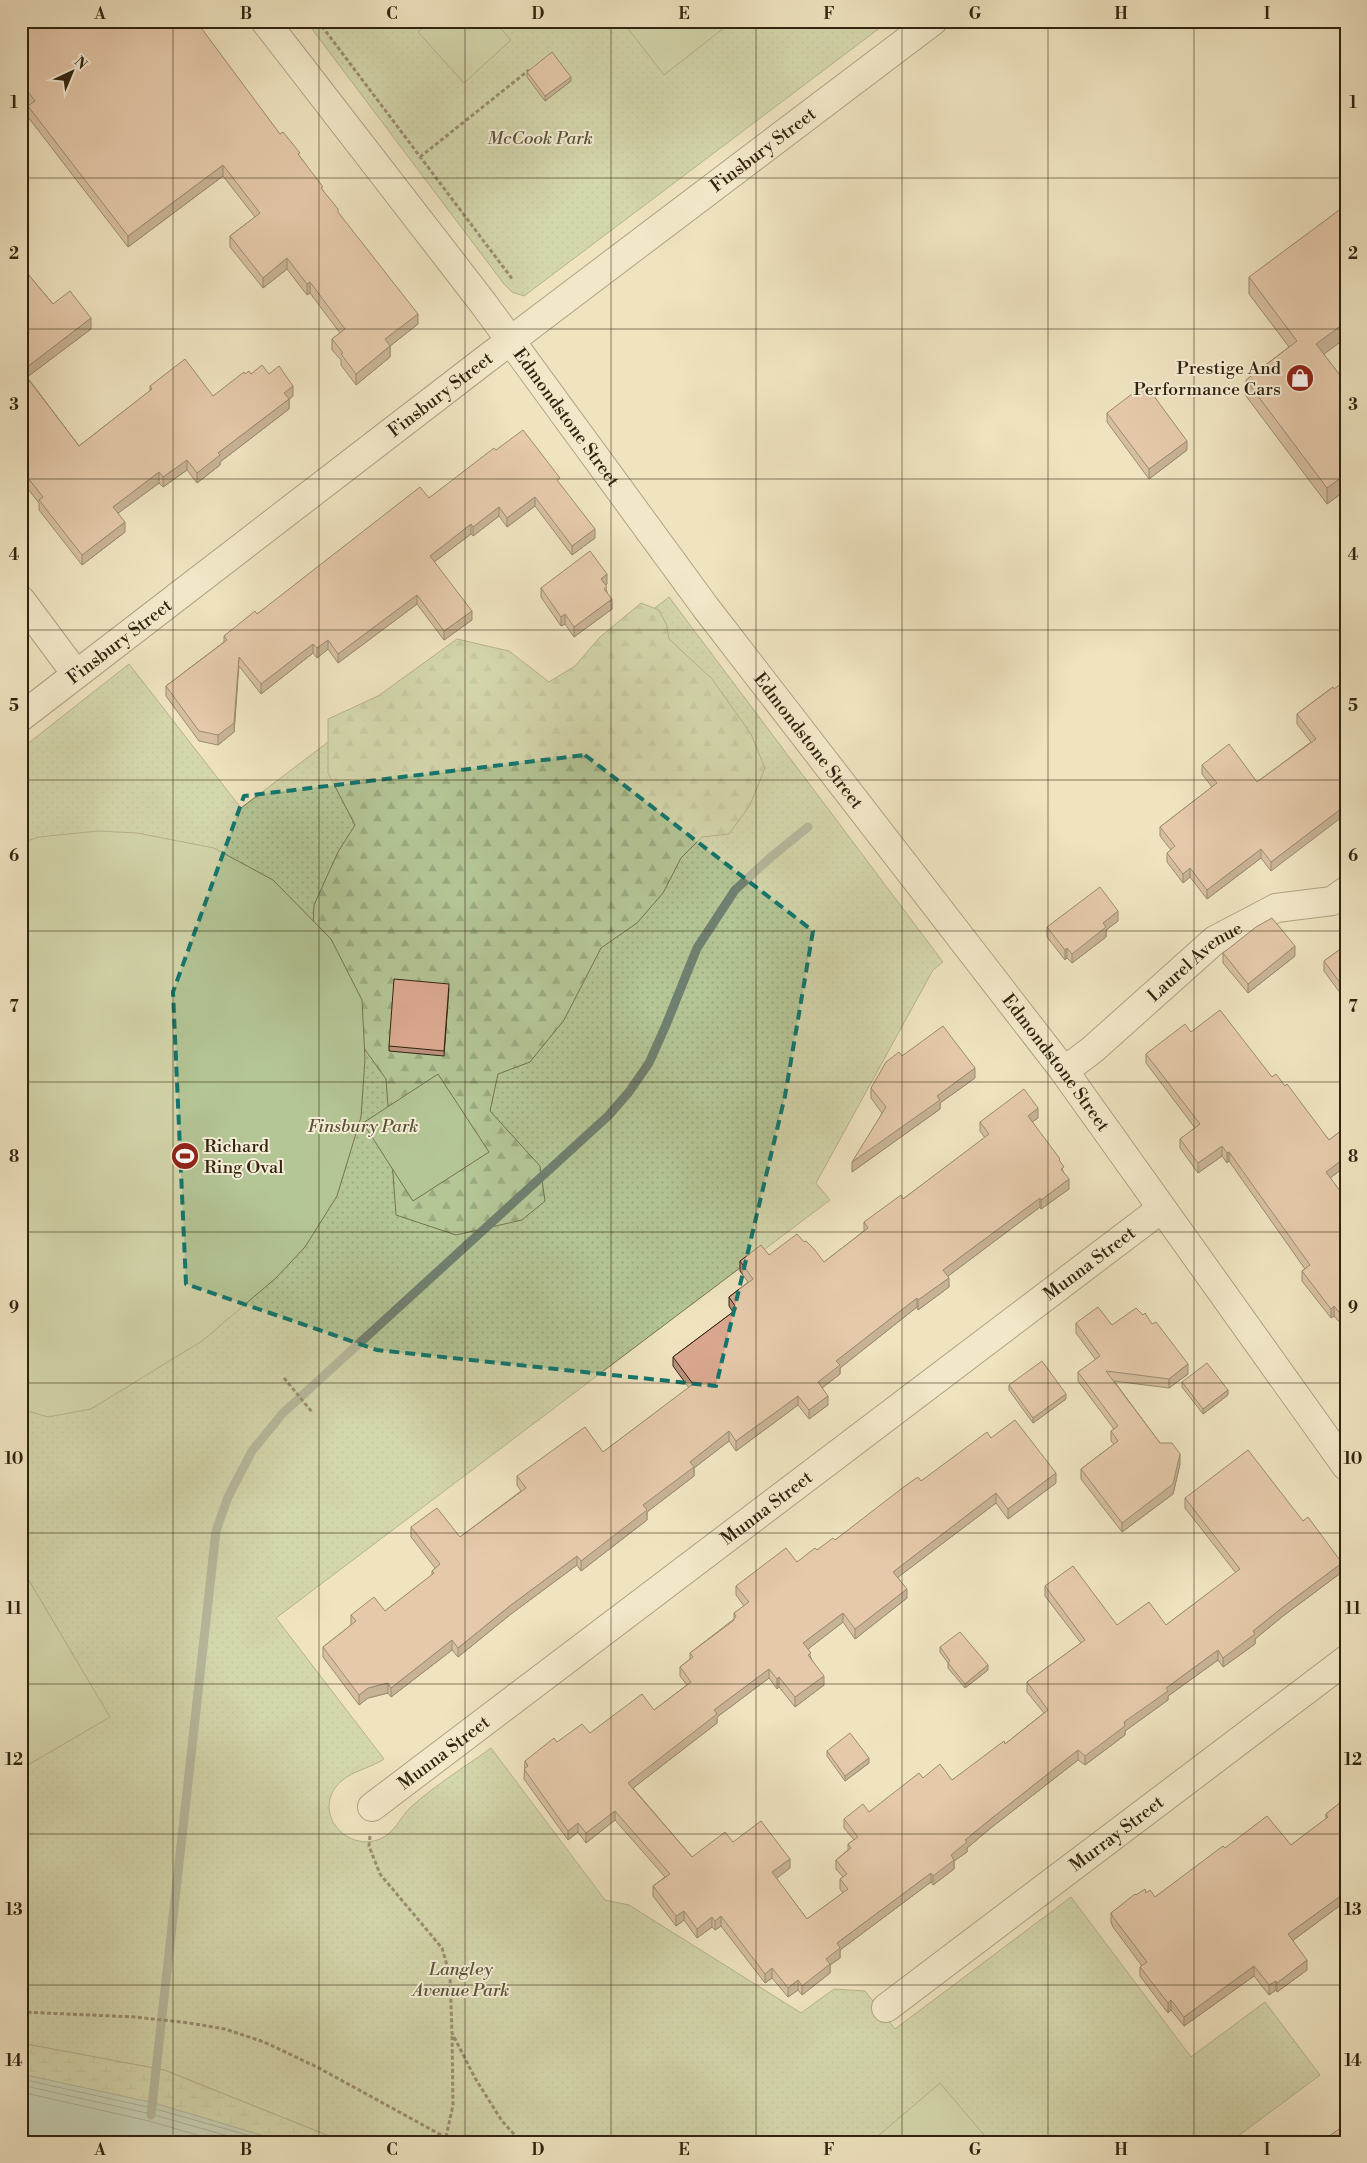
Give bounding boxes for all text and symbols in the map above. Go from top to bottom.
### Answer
text: A [93,4,106,24]
text: B [240,4,252,24]
text: C [386,4,398,24]
text: D [532,4,545,24]
text: E [678,4,690,24]
text: F [823,4,835,24]
text: G [969,4,982,24]
text: H [1114,4,1128,24]
text: I [1264,4,1270,24]
north arrow [48,48,98,98]
text: N [70,53,91,74]
text: 1 [10,93,18,113]
text: 1 [1349,93,1357,113]
street label: Finsbury Street [706,102,821,197]
park label: McCook Park [487,127,593,150]
text: 2 [9,244,19,264]
text: 2 [1348,244,1358,264]
street label: Edmondstone Street [508,343,625,492]
street label: Finsbury Street [383,346,498,442]
place label: Prestige And Performance Cars [1134,357,1282,401]
shop icon: Prestige And Performance Cars [1285,363,1315,393]
text: 3 [9,395,19,415]
text: 3 [1348,395,1358,415]
text: 4 [9,545,20,565]
text: 4 [1348,545,1359,565]
street label: Finsbury Street [62,593,177,689]
street label: Edmondstone Street [749,668,869,814]
text: 5 [9,696,19,716]
text: 5 [1348,696,1358,716]
text: 6 [9,846,19,866]
text: 6 [1348,846,1358,866]
street label: Laurel Avenue [1142,916,1246,1007]
street label: Edmondstone Street [997,989,1115,1136]
text: 7 [9,997,19,1017]
text: 7 [1348,997,1358,1017]
park label: Finsbury Park [308,1115,418,1138]
place label: Richard Ring Oval [204,1135,284,1179]
sports icon: Richard Ring Oval [170,1141,200,1171]
text: 8 [9,1147,19,1167]
text: 8 [1348,1147,1358,1167]
street label: Munna Street [1039,1221,1140,1306]
text: 9 [9,1298,19,1318]
text: 9 [1348,1298,1358,1318]
text: 10 [5,1449,23,1469]
text: 10 [1344,1449,1362,1469]
street label: Munna Street [716,1465,818,1550]
text: 11 [6,1599,22,1619]
text: 11 [1345,1599,1361,1619]
street label: Munna Street [393,1710,495,1795]
text: 12 [5,1750,23,1770]
text: 12 [1344,1750,1362,1770]
street label: Murray Street [1065,1790,1169,1877]
text: 13 [5,1900,23,1920]
text: 13 [1344,1900,1362,1920]
park label: Langley Avenue Park [411,1958,509,2002]
text: 14 [5,2051,23,2071]
text: 14 [1344,2051,1362,2071]
text: A [93,2140,106,2160]
text: B [240,2140,252,2160]
text: C [386,2140,398,2160]
text: D [532,2140,545,2160]
text: E [678,2140,690,2160]
text: F [823,2140,835,2160]
text: G [969,2140,982,2160]
text: H [1114,2140,1128,2160]
text: I [1264,2140,1270,2160]

